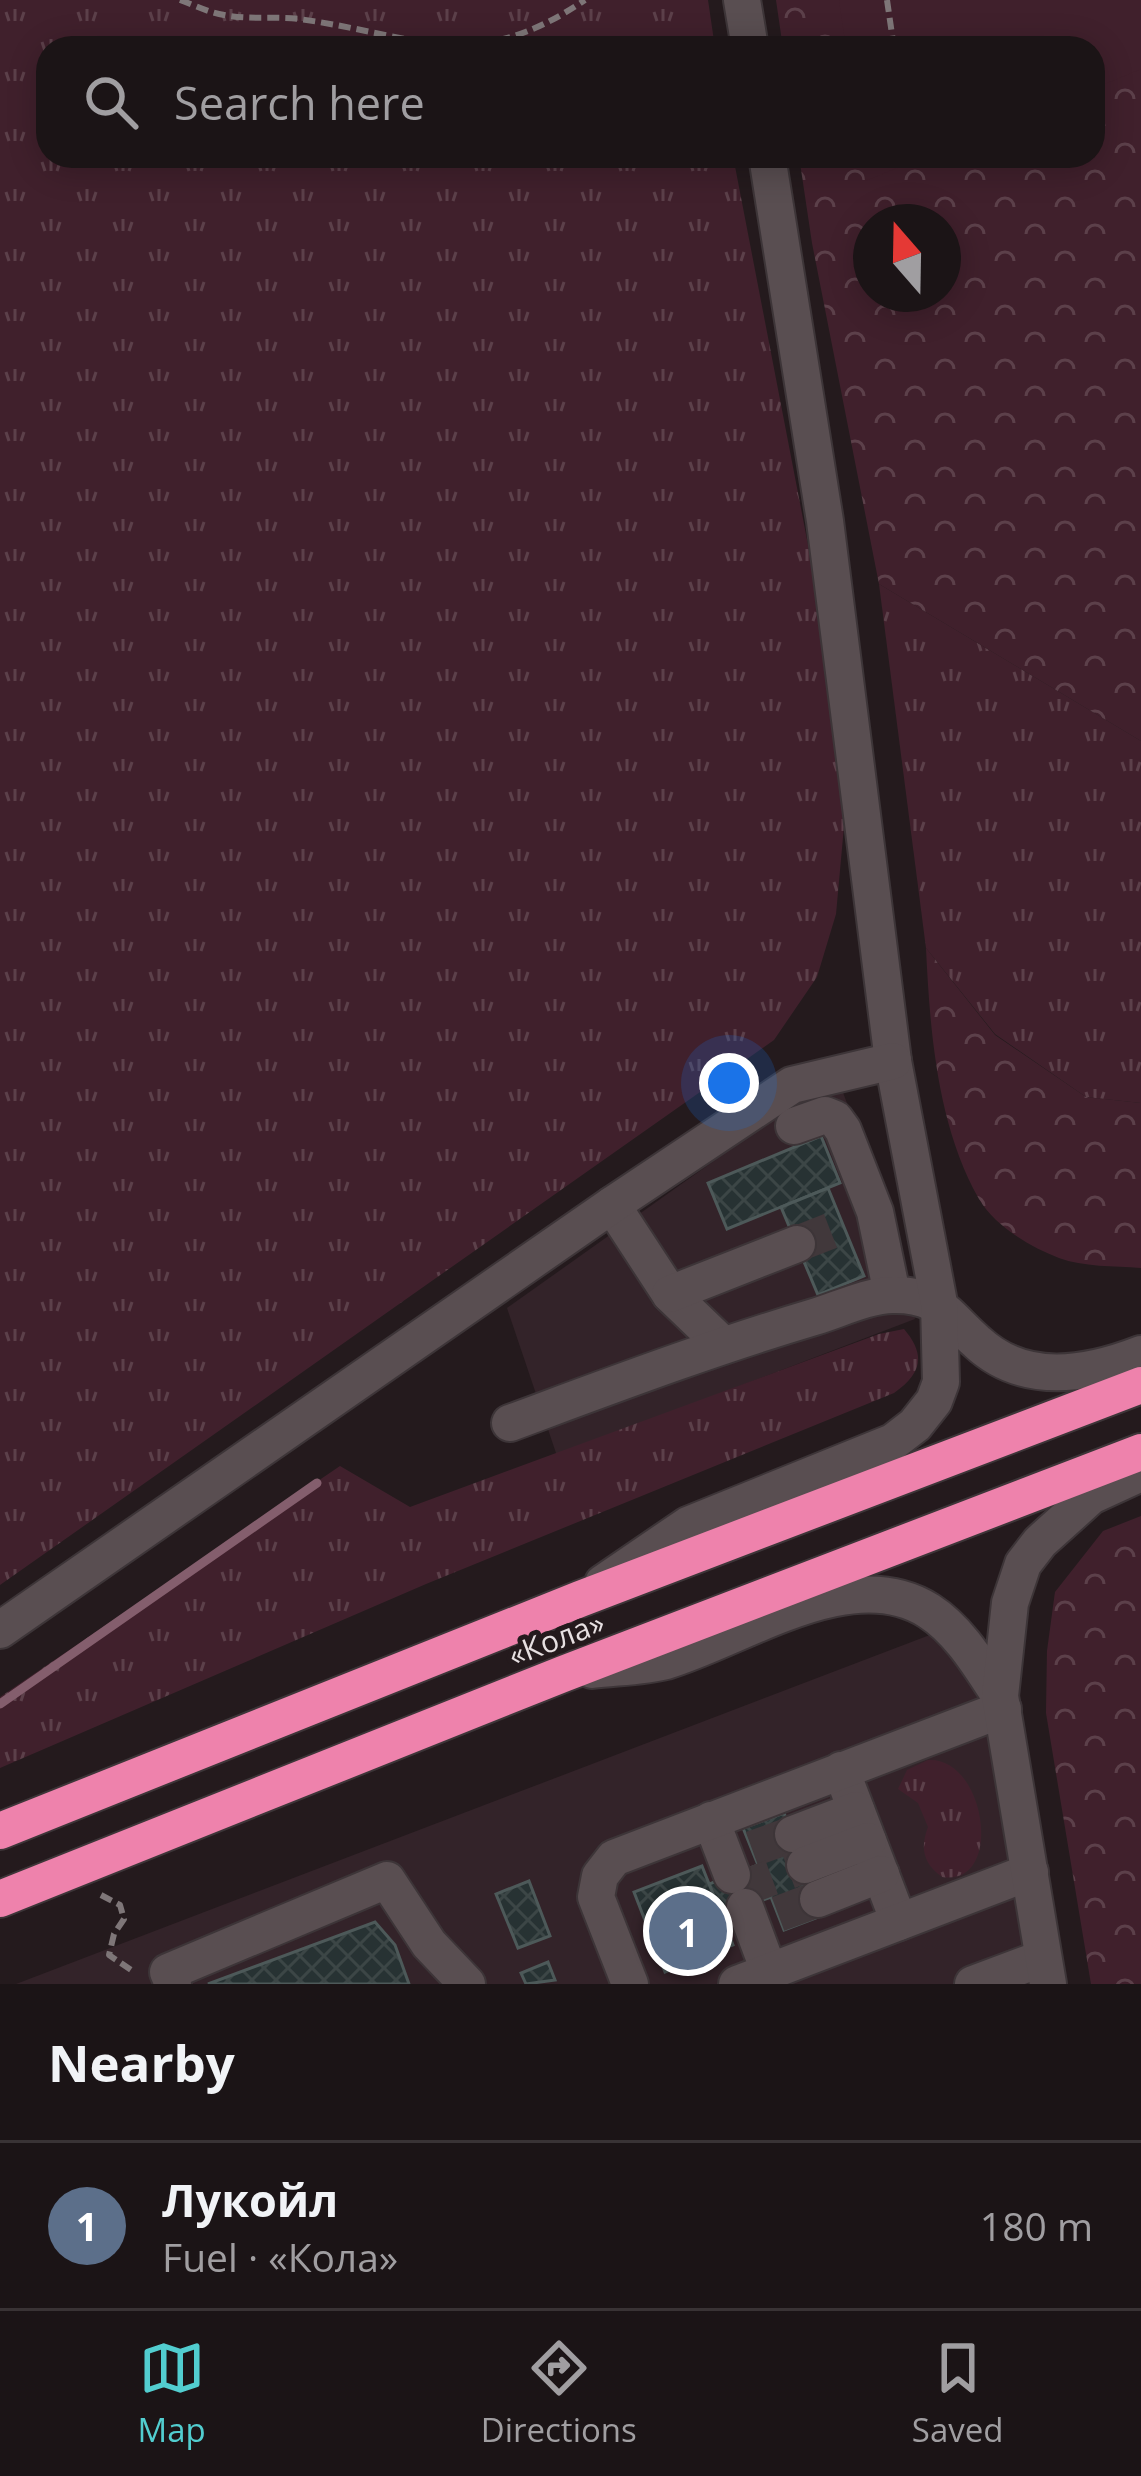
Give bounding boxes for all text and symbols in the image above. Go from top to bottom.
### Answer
search box [36,36,1105,168]
icon: search [78,69,144,135]
text: Search here [174,72,425,133]
north arrow [853,204,961,312]
your location [699,1053,759,1113]
street label: «Кола» [502,1601,610,1675]
pin: 1 [649,1886,727,1976]
text: Nearby [48,2027,235,2097]
text: Лукойл [162,2169,338,2230]
text: 1 [76,2199,98,2252]
text: 180 m [980,2199,1093,2252]
text: Fuel · «Кола» [162,2230,398,2283]
tab: Map [138,2335,206,2452]
tab: Directions [481,2335,637,2452]
tab: Saved [912,2335,1003,2452]

